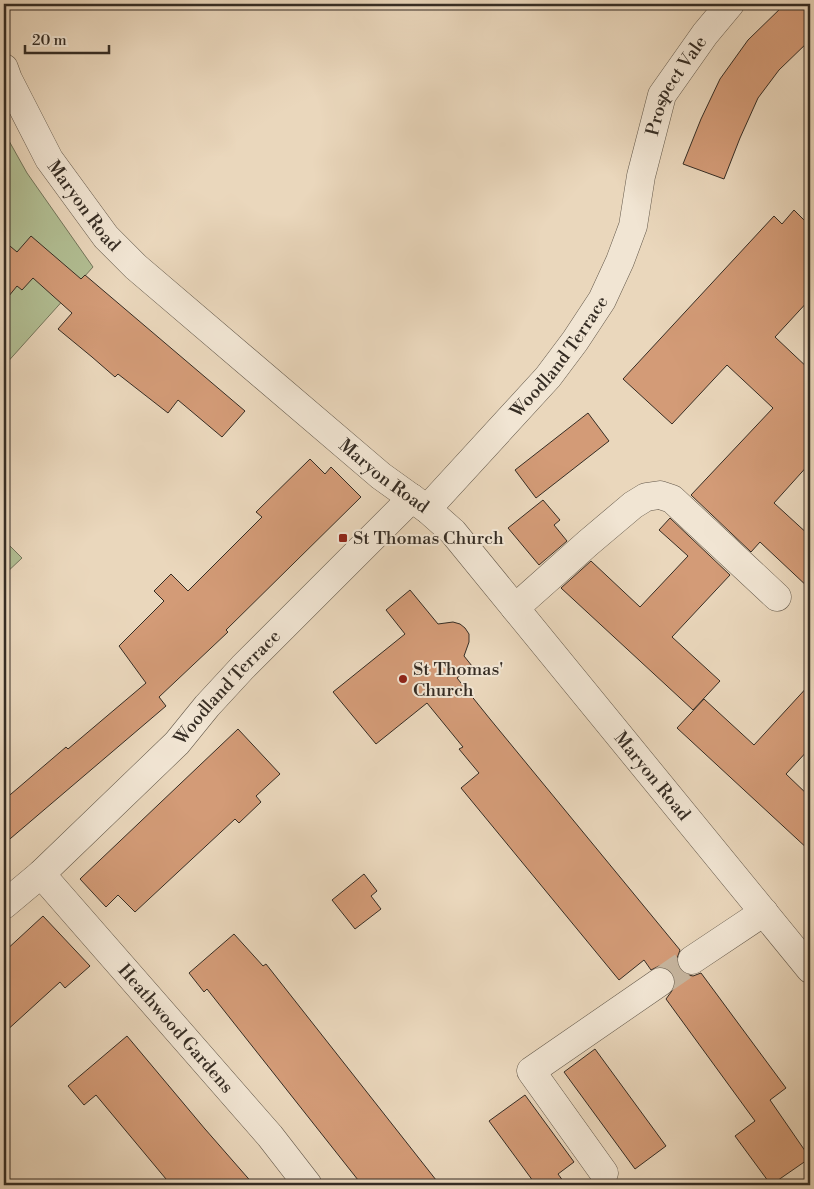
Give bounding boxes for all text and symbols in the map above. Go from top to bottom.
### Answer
scale bar [25,22,109,54]
text: 20 m [32,31,67,50]
street label: Prospect Vale [641,31,712,138]
street label: Maryon Road [42,156,126,257]
street label: Woodland Terrace [505,292,614,423]
street label: Maryon Road [334,434,434,519]
place label: St Thomas Church [353,527,504,550]
marker: St Thomas Church [337,532,349,544]
street label: Woodland Terrace [168,625,286,751]
place label: St Thomas' Church [413,658,503,702]
marker: St Thomas' Church [397,673,409,685]
street label: Maryon Road [609,727,696,826]
street label: Heathwood Gardens [113,959,238,1098]

